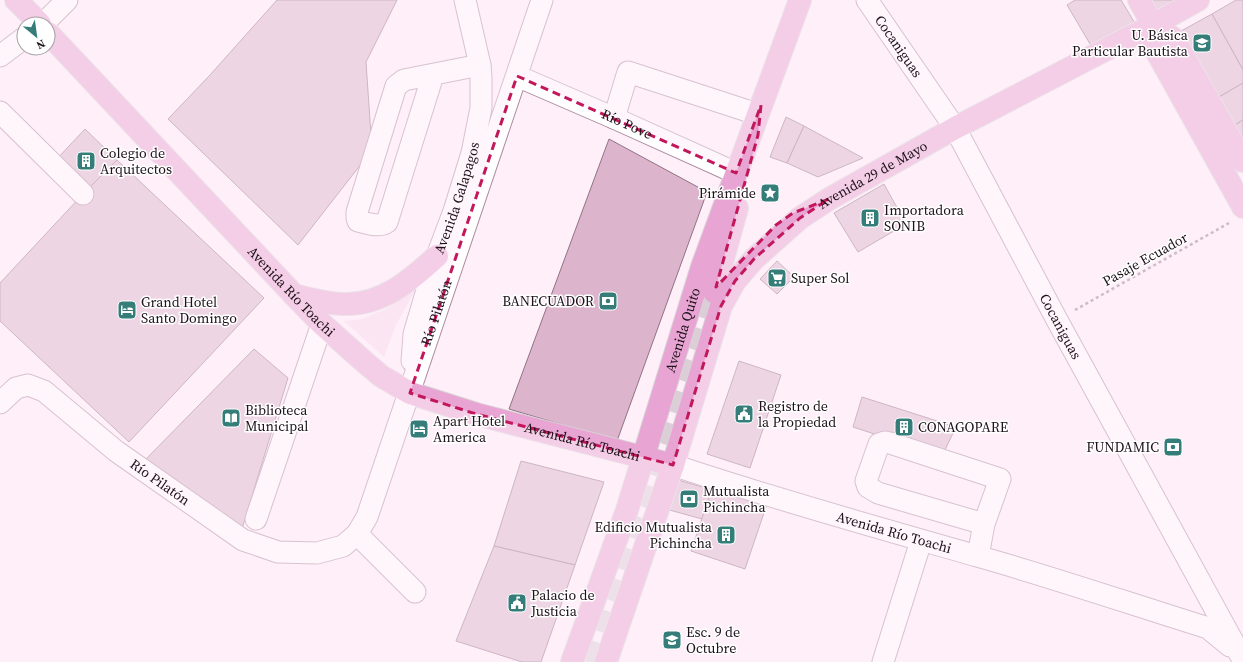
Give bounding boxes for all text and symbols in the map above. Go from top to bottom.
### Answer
street label: Cocaniguas [870,11,927,81]
north arrow [16,16,56,56]
place label: U. Básica Particular Bautista [1072,25,1189,61]
school or university icon: U. Básica Particular Bautista [1191,32,1213,54]
text: N [33,36,48,53]
street label: Río Pove [598,104,656,144]
street label: Avenida 29 de Mayo [814,136,931,214]
street label: Avenida Galapagos [429,140,484,257]
place label: Colegio de Arquitectos [100,143,172,179]
building icon: Colegio de Arquitectos [75,150,97,172]
place icon: Pirámide [759,182,781,204]
place label: Pirámide [699,183,756,203]
place label: Importadora SONIB [884,200,965,236]
building icon: Importadora SONIB [859,207,881,229]
street label: Pasaje Ecuador [1099,227,1191,291]
street label: Avenida Río Toachi [243,242,340,341]
supermarket icon: Super Sol [766,267,788,289]
place label: Super Sol [791,268,849,288]
street label: Río Pilatón [416,276,457,348]
street label: Avenida Quito [660,285,705,375]
bank icon: BANECUADOR [597,290,619,312]
street label: Cocaniguas [1035,290,1086,363]
place label: BANECUADOR [502,291,594,311]
place label: Grand Hotel Santo Domingo [141,292,237,328]
hotel icon: Grand Hotel Santo Domingo [116,299,138,321]
place label: Registro de la Propiedad [758,396,836,432]
place label: Biblioteca Municipal [245,400,308,436]
public building icon: Registro de la Propiedad [733,403,755,425]
library icon: Biblioteca Municipal [220,407,242,429]
place label: Apart Hotel America [433,411,505,447]
building icon: CONAGOPARE [893,416,915,438]
street label: Avenida Río Toachi [522,417,642,466]
place label: CONAGOPARE [918,417,1008,437]
hotel icon: Apart Hotel America [408,418,430,440]
bank icon: FUNDAMIC [1162,436,1184,458]
place label: FUNDAMIC [1086,437,1159,457]
street label: Río Pilatón [126,454,194,510]
place label: Mutualista Pichincha [703,481,770,517]
bank icon: Mutualista Pichincha [678,488,700,510]
street label: Avenida Río Toachi [834,506,954,558]
place label: Edificio Mutualista Pichincha [595,517,713,553]
building icon: Edificio Mutualista Pichincha [715,524,737,546]
place label: Palacio de Justicia [530,585,595,621]
public building icon: Palacio de Justicia [506,592,528,614]
place label: Esc. 9 de Octubre [686,622,740,658]
school or university icon: Esc. 9 de Octubre [661,629,683,651]

